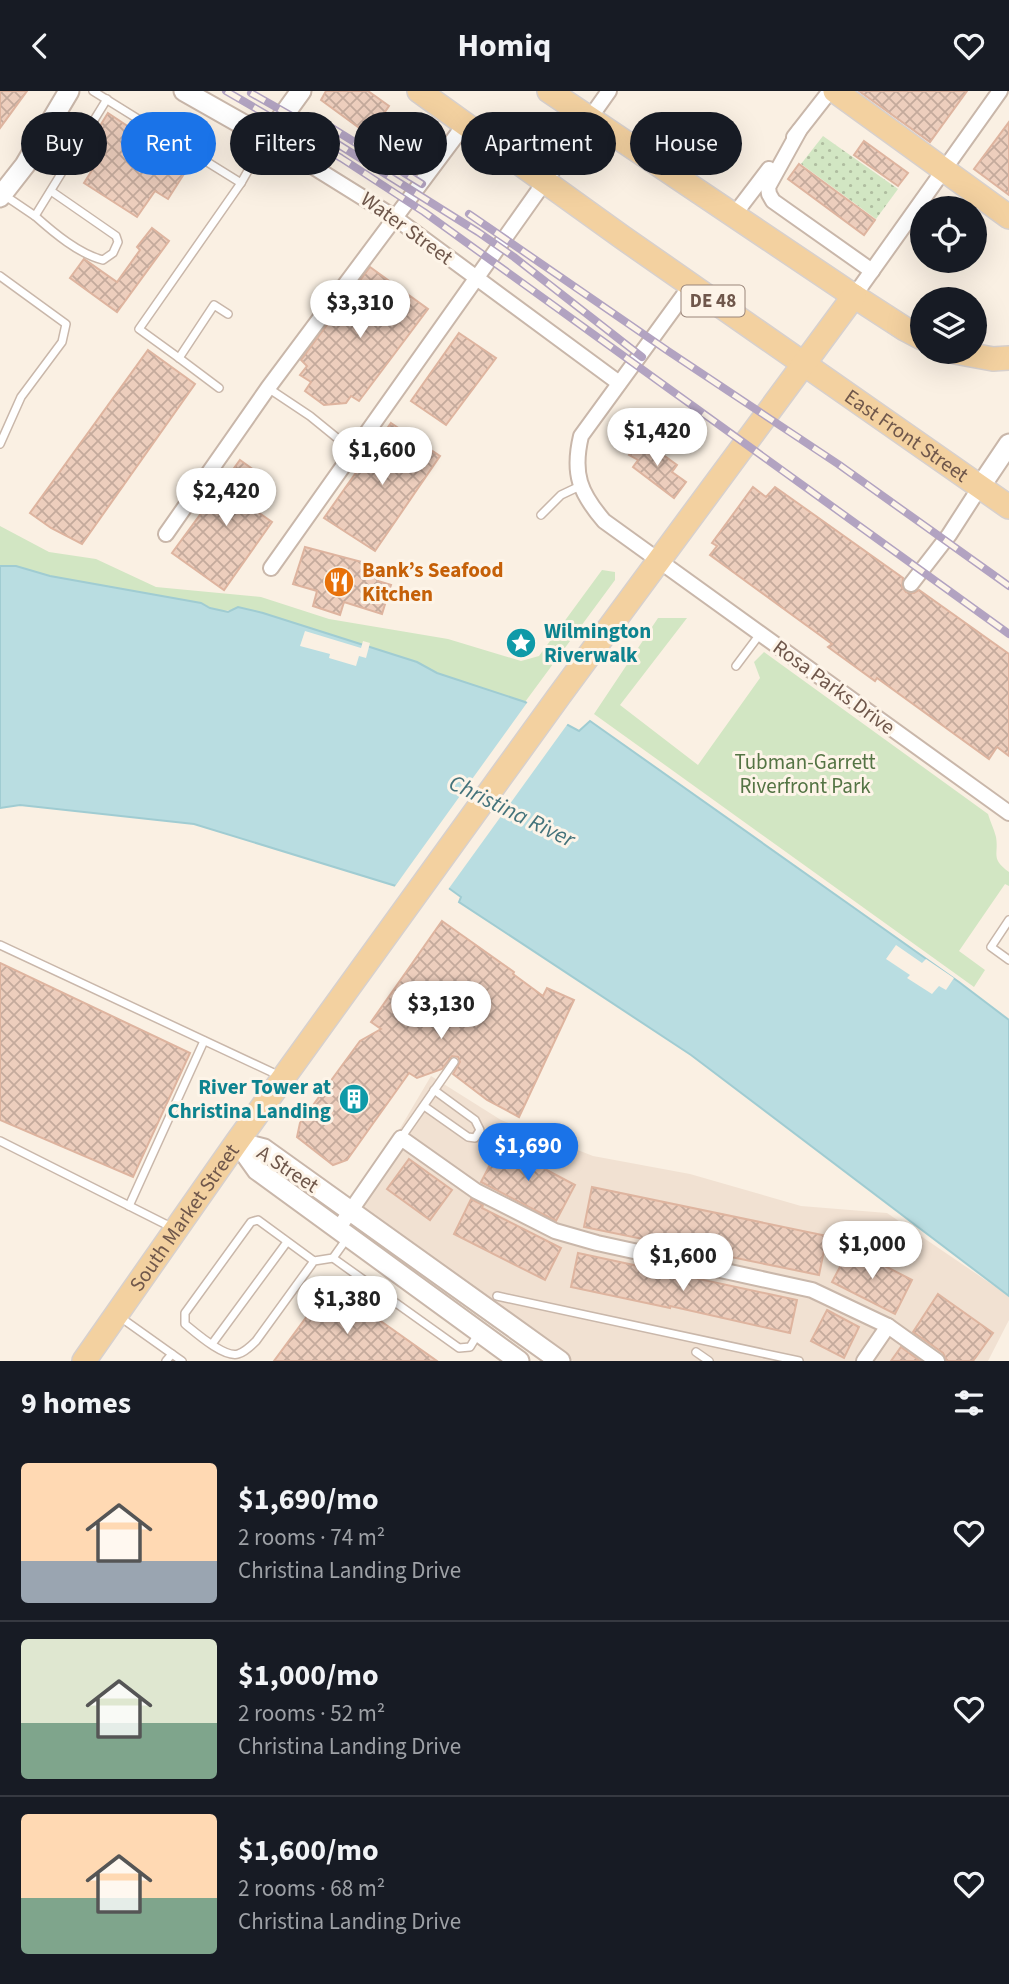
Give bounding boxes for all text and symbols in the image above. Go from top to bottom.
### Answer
text: Homiq [458,23,551,69]
icon: back [21,27,59,65]
icon: heart [950,27,988,65]
chip: Buy [21,112,107,175]
chip: Rent [121,112,216,175]
chip: Filters [230,112,340,175]
chip: New [354,112,447,175]
chip: Apartment [461,112,616,175]
chip: House [630,112,742,175]
street label: Water Street [355,184,459,272]
map controls [910,196,987,364]
button: locate [910,196,987,273]
pin: $3,310 [303,281,417,340]
road number: DE 48 [682,285,744,317]
text: $3,310 [326,286,394,319]
button: layers [910,287,987,364]
street label: East Front Street [838,382,975,489]
pin: $1,420 [600,409,714,468]
text: $1,420 [623,414,691,447]
pin: $1,600 [325,427,439,487]
text: $1,600 [348,433,416,466]
pin: $2,420 [169,469,283,528]
text: $2,420 [192,474,260,507]
place label: Bank’s Seafood Kitchen [362,555,504,609]
restaurant icon: Bank’s Seafood Kitchen [322,565,356,599]
place label: Wilmington Riverwalk [544,616,651,670]
place icon: Wilmington Riverwalk [504,626,538,660]
street label: Rosa Parks Drive [767,632,901,742]
park label: Tubman-Garrett Riverfront Park [734,747,876,801]
water label: Christina River [443,766,582,856]
pin: $3,130 [384,981,498,1041]
text: $3,130 [407,987,475,1020]
place label: River Tower at Christina Landing [168,1072,331,1126]
building icon: River Tower at Christina Landing [337,1082,371,1116]
pin: $1,690 [471,1123,585,1183]
text: $1,690 [494,1129,562,1162]
street label: South Market Street [122,1138,246,1298]
street label: A Street [251,1138,325,1200]
pin: $1,000 [815,1221,929,1281]
text: $1,000 [838,1227,906,1260]
pin: $1,600 [626,1233,740,1293]
text: $1,600 [649,1239,717,1272]
pin: $1,380 [290,1277,404,1336]
text: $1,380 [313,1282,381,1315]
text: 9 homes [21,1382,131,1425]
icon: filters [950,1384,988,1422]
text: $1,690/mo [238,1478,379,1521]
icon: home [77,1491,161,1575]
icon: heart [950,1514,988,1552]
text: 2 rooms · 74 m² [238,1521,385,1554]
text: Christina Landing Drive [238,1554,461,1587]
text: $1,000/mo [238,1654,379,1697]
icon: home [77,1667,161,1751]
icon: heart [950,1690,988,1728]
text: 2 rooms · 52 m² [238,1697,385,1730]
text: Christina Landing Drive [238,1730,461,1763]
text: $1,600/mo [238,1829,379,1872]
icon: home [77,1842,161,1926]
icon: heart [950,1865,988,1903]
text: 2 rooms · 68 m² [238,1872,385,1905]
text: Christina Landing Drive [238,1905,461,1938]

